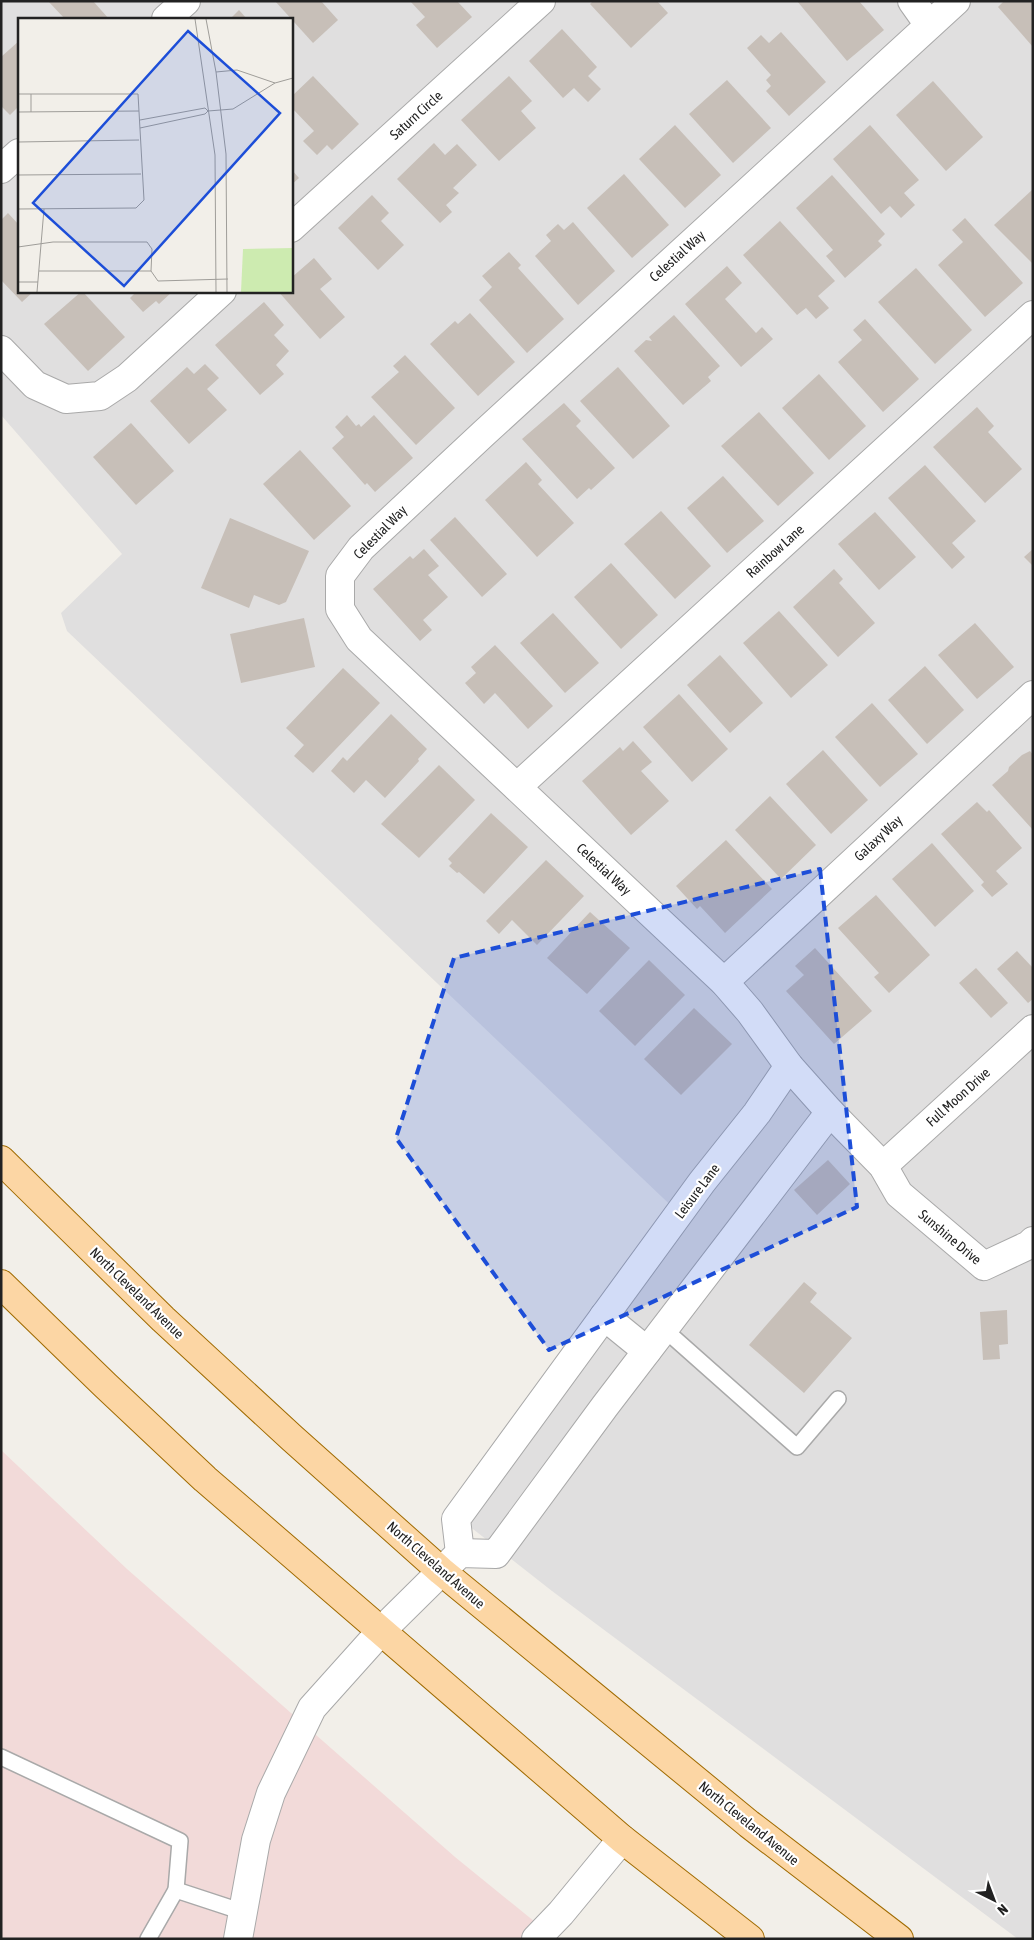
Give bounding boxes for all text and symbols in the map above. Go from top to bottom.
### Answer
inset map [18,18,292,292]
street label: Saturn Circle [387,87,445,143]
street label: Celestial Way [646,227,708,285]
street label: Celestial Way [350,502,410,562]
street label: Rainbow Lane [743,521,807,581]
street label: Galaxy Way [851,812,905,864]
street label: Celestial Way [573,840,635,899]
street label: Full Moon Drive [923,1064,993,1130]
street label: Leisure Lane [671,1161,723,1221]
street label: Sunshine Drive [916,1206,984,1268]
street label: North Cleveland Avenue [87,1244,187,1342]
street label: North Cleveland Avenue [384,1518,488,1612]
street label: North Cleveland Avenue [696,1778,802,1868]
north arrow [969,1875,1019,1925]
text: N [994,1901,1011,1918]

